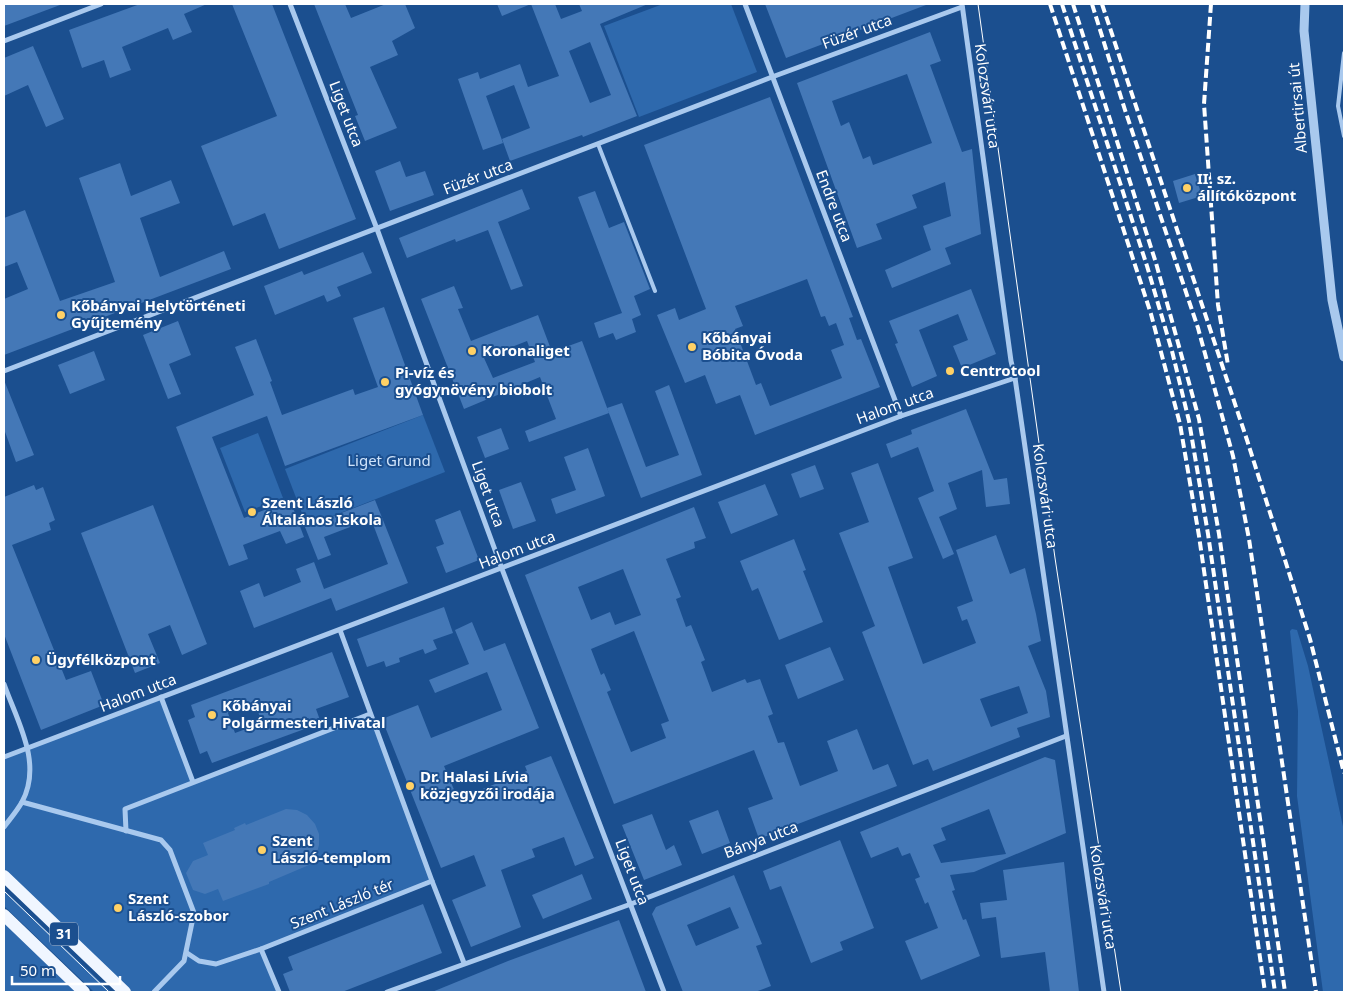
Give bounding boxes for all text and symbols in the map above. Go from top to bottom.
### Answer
street label: Füzér utca [819,9,894,53]
street label: Kolozsvári utca [971,42,1005,150]
street label: Albertirsai út [1283,61,1311,154]
street label: Liget utca [325,78,369,149]
street label: Füzér utca [440,154,515,198]
street label: Endre utca [812,167,858,244]
place label: II. sz. állítóközpont [1197,168,1297,205]
marker: II. sz. állítóközpont [1181,182,1193,194]
place label: Kőbányai Helytörténeti Gyűjtemény [71,295,246,332]
marker: Kőbányai Helytörténeti Gyűjtemény [55,309,67,321]
place label: Kőbányai Bóbita Óvoda [702,327,803,364]
place label: Koronaliget [482,340,570,360]
marker: Kőbányai Bóbita Óvoda [686,341,698,353]
marker: Koronaliget [466,345,478,357]
place label: Centrotool [960,360,1040,380]
place label: Pi-víz és gyógynövény biobolt [395,362,553,399]
marker: Centrotool [944,365,956,377]
marker: Pi-víz és gyógynövény biobolt [379,376,391,388]
street label: Halom utca [853,382,936,428]
street label: Kolozsvári utca [1029,442,1063,550]
park label: Liget Grund [347,450,431,470]
street label: Liget utca [468,458,510,530]
place label: Szent László Általános Iskola [262,492,382,529]
marker: Szent László Általános Iskola [246,506,258,518]
street label: Halom utca [475,525,558,573]
place label: Ügyfélközpont [46,649,156,669]
marker: Ügyfélközpont [30,654,42,666]
street label: Halom utca [96,668,179,716]
place label: Kőbányai Polgármesteri Hivatal [222,695,385,732]
marker: Kőbányai Polgármesteri Hivatal [206,709,218,721]
place label: Dr. Halasi Lívia közjegyzői irodája [420,766,555,803]
marker: Dr. Halasi Lívia közjegyzői irodája [404,780,416,792]
street label: Bánya utca [721,816,800,862]
place label: Szent László-templom [272,830,391,867]
street label: Liget utca [611,836,655,907]
street label: Kolozsvári utca [1086,843,1122,951]
marker: Szent László-templom [256,844,268,856]
street label: Szent László tér [287,873,396,933]
place label: Szent László-szobor [128,888,229,925]
marker: Szent László-szobor [112,902,124,914]
road number: 31 [50,922,78,946]
scale bar [12,954,120,986]
text: 50 m [20,960,55,980]

